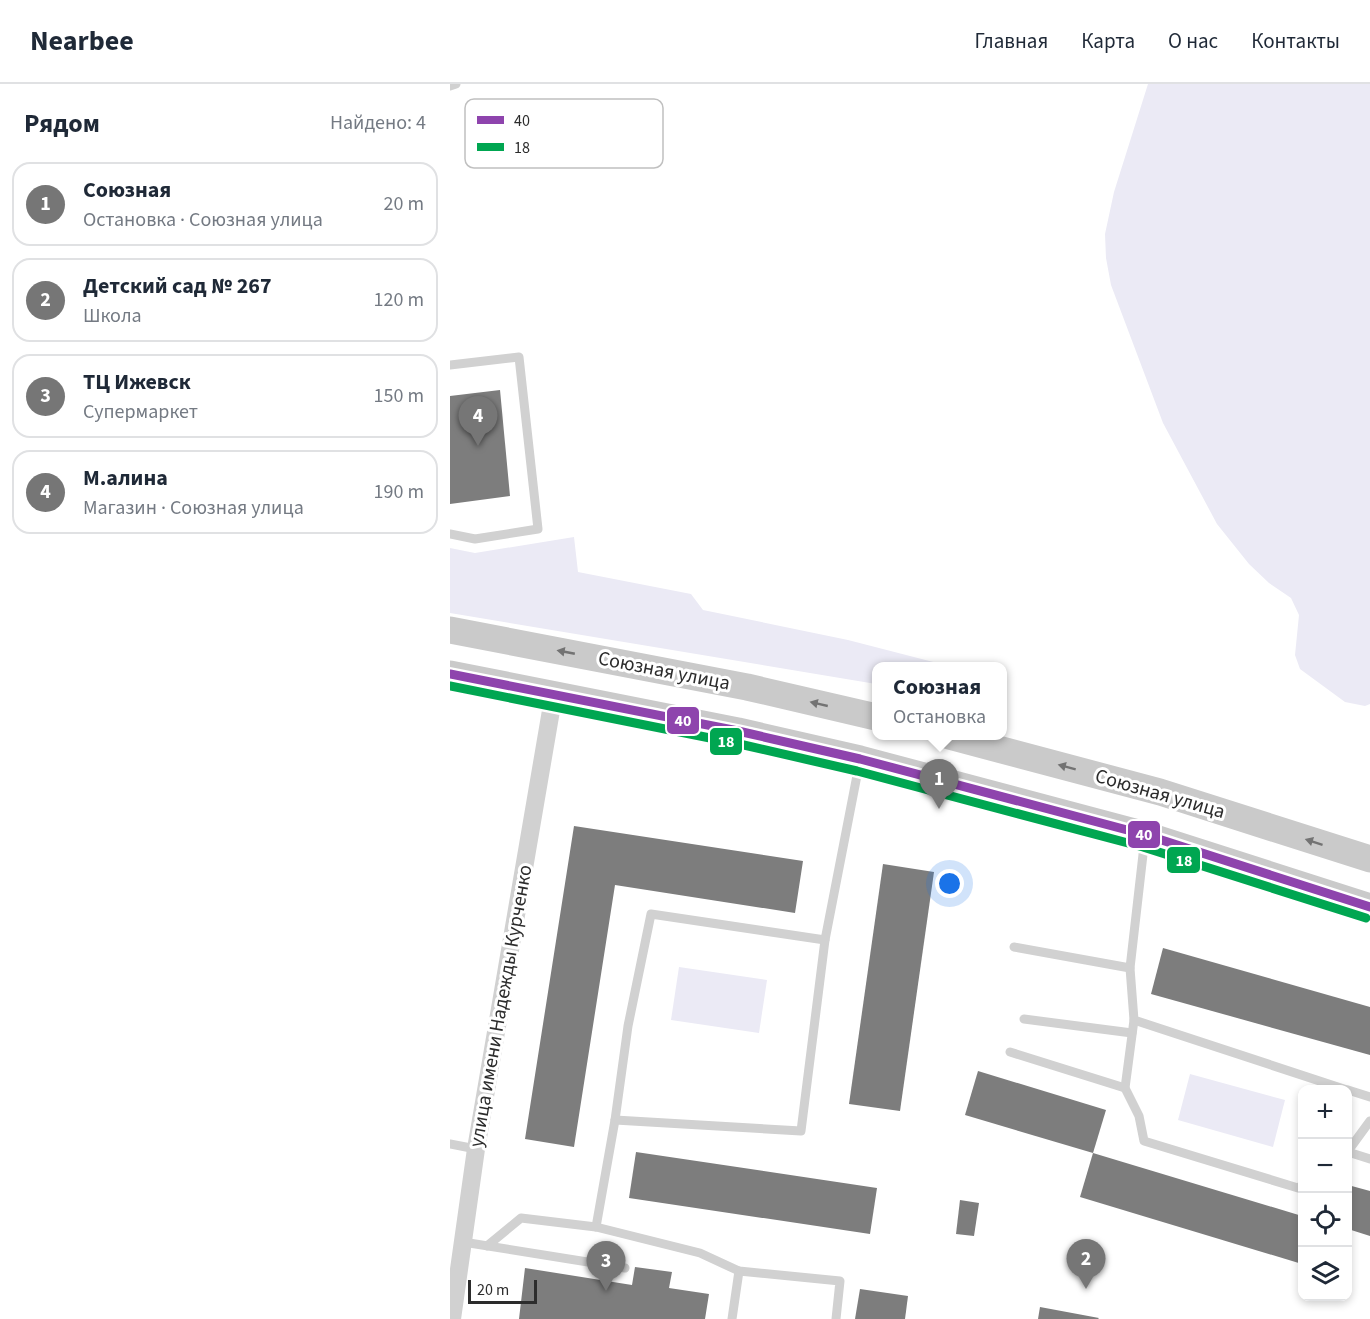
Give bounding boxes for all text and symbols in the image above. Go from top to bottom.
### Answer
text: Nearbee [30,21,134,61]
text: Главная [975,26,1048,56]
text: Карта [1081,26,1135,56]
text: О нас [1168,26,1218,56]
text: Контакты [1251,26,1340,56]
legend [465,99,663,168]
text: Рядом [24,105,100,142]
text: Найдено: 4 [330,109,426,137]
text: 40 [514,110,530,132]
text: 18 [514,137,530,159]
text: Союзная [83,174,171,206]
text: 1 [40,190,51,218]
text: 20 m [384,190,424,218]
text: Остановка · Союзная улица [83,206,323,234]
text: Детский сад № 267 [83,270,272,302]
text: 2 [40,286,51,314]
text: 120 m [374,286,424,314]
text: Школа [83,302,142,330]
text: ТЦ Ижевск [83,366,191,398]
text: 3 [40,382,51,410]
text: 150 m [374,382,424,410]
pin: 4 [459,396,498,446]
text: Супермаркет [83,398,198,426]
text: М.алина [83,462,168,494]
text: 4 [40,478,51,506]
text: 190 m [374,478,424,506]
text: Магазин · Союзная улица [83,494,304,522]
street label: Союзная улица [596,644,732,698]
one-way arrow [557,647,576,656]
popup [872,662,1007,740]
text: Союзная [893,671,981,703]
one-way arrow [810,698,828,708]
text: Остановка [893,703,986,731]
line badge: 40 [666,706,700,735]
text: 40 [675,710,691,732]
line badge: 18 [709,727,743,756]
text: 18 [718,731,734,753]
pin: 1 [920,760,958,809]
one-way arrow [1058,762,1076,772]
street label: Союзная улица [1092,762,1228,826]
line badge: 40 [1127,820,1161,849]
text: 40 [1136,824,1152,846]
one-way arrow [1305,836,1323,846]
line badge: 18 [1166,846,1201,874]
text: 18 [1176,850,1192,872]
street label: улица имени Надежды Курченко [462,863,540,1149]
your location [935,869,964,898]
map controls [1298,1085,1352,1301]
button: + [1298,1085,1352,1139]
button: − [1298,1139,1352,1193]
button: locate [1298,1193,1352,1247]
pin: 2 [1066,1240,1106,1289]
pin: 3 [586,1242,626,1291]
button: layers [1298,1247,1352,1301]
scale bar [468,1277,537,1304]
text: 20 m [477,1279,509,1301]

